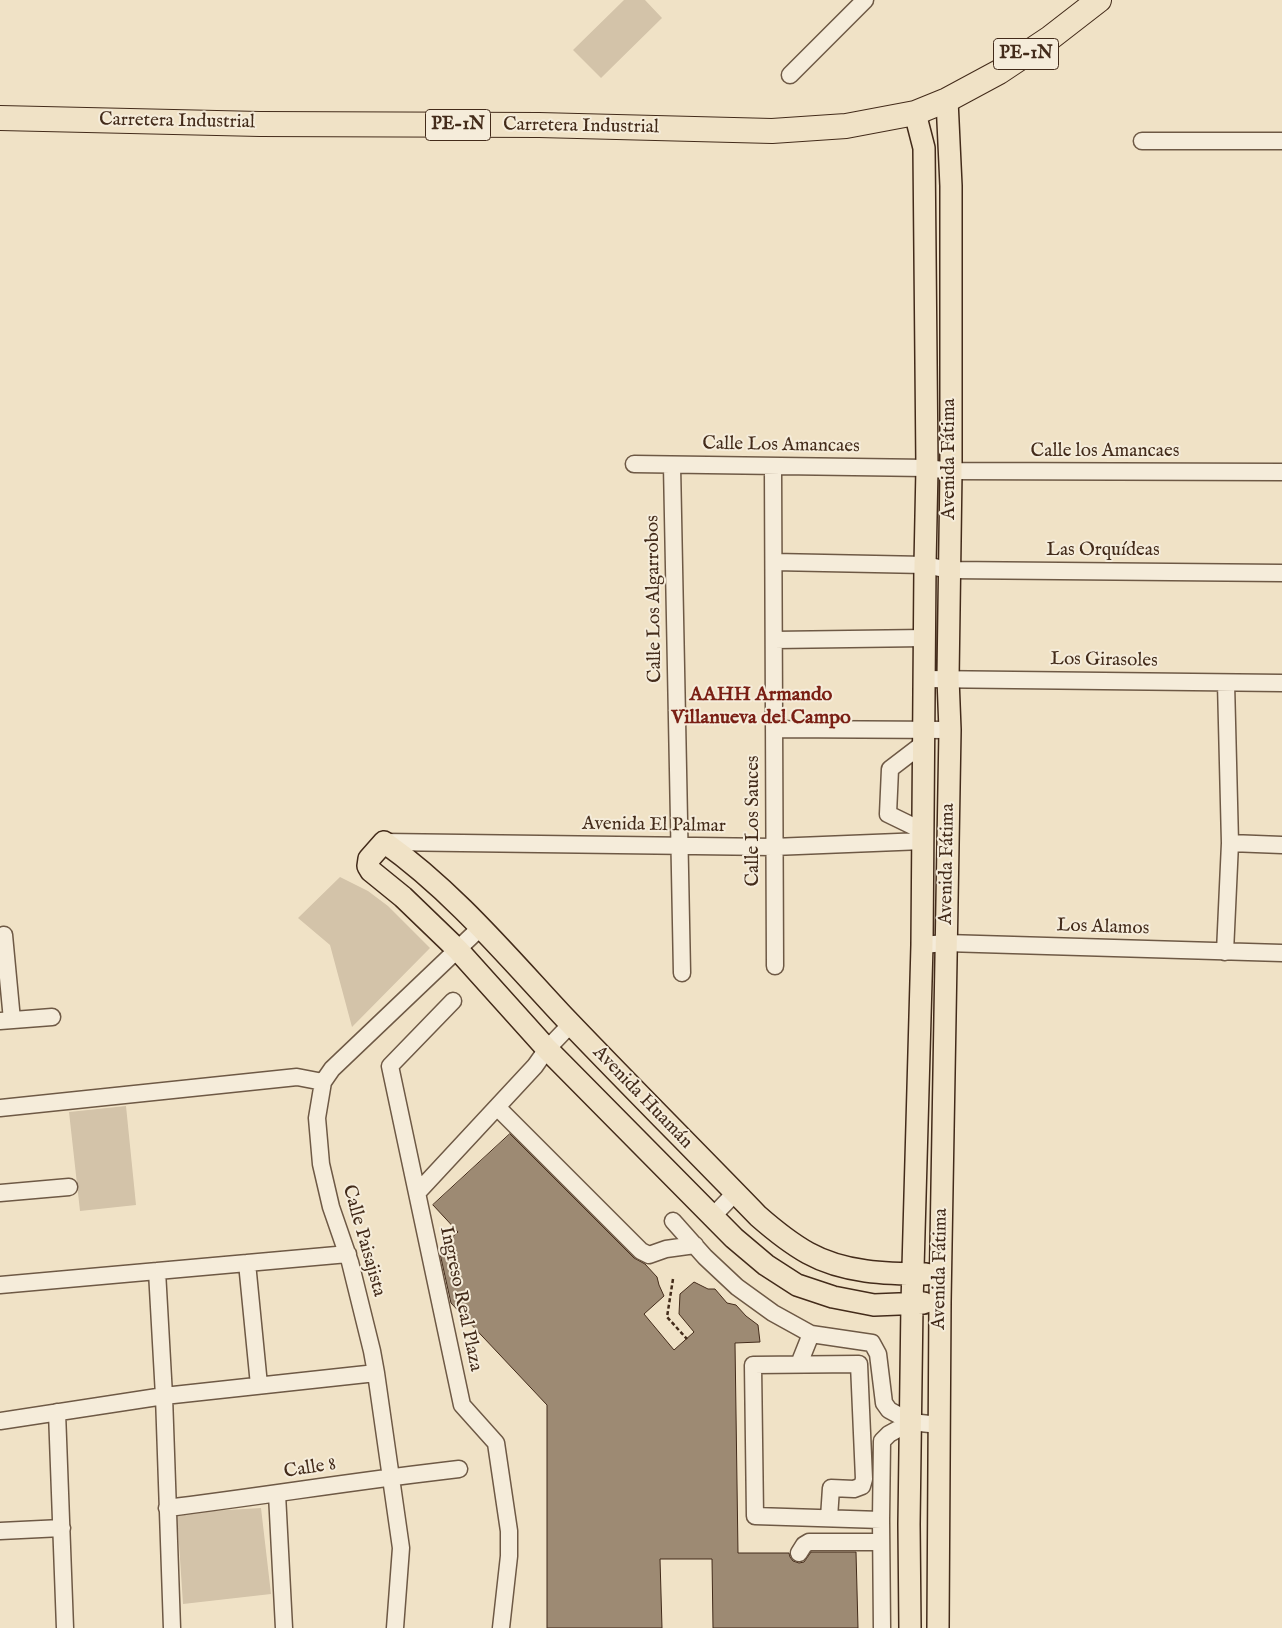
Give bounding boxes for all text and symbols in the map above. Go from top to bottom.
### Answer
road number: PE-1N [994,39,1058,70]
street label: Carretera Industrial [99,109,255,135]
road number: PE-1N [426,110,490,140]
street label: Carretera Industrial [503,114,659,140]
street label: Avenida Fátima [939,398,961,520]
street label: Calle Los Amancaes [702,433,860,459]
street label: Calle los Amancaes [1031,441,1179,463]
street label: Calle Los Algarrobos [642,515,668,683]
street label: Las Orquídeas [1046,540,1160,562]
street label: Los Girasoles [1050,649,1158,673]
district label: AAHH Armando Villanueva del Campo [671,684,851,731]
street label: Calle Los Sauces [743,755,765,887]
street label: Avenida Fátima [936,803,960,925]
street label: Avenida El Palmar [582,813,726,839]
street label: Los Alamos [1056,915,1150,941]
street label: Avenida Huamán [587,1042,697,1154]
street label: Calle Paisajista [336,1183,390,1299]
street label: Avenida Fátima [929,1208,953,1330]
street label: Ingreso Real Plaza [434,1225,486,1373]
street label: Calle 8 [282,1454,338,1484]

